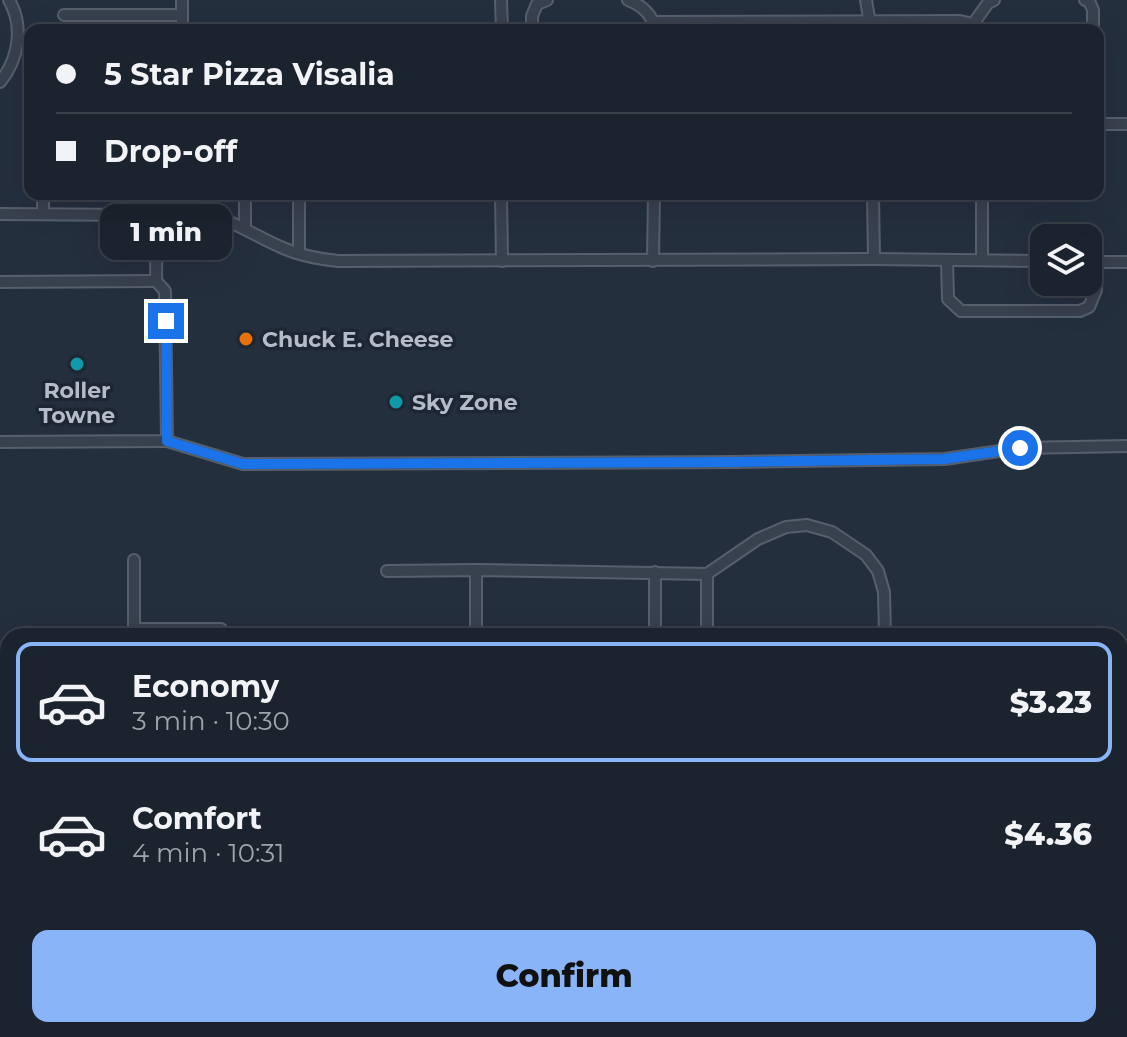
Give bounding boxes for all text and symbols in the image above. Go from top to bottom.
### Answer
text: 5 Star Pizza Visalia [104,56,395,93]
text: Drop-off [104,133,237,170]
callout: 1 min [100,205,232,261]
text: 1 min [130,216,202,248]
map controls [1030,224,1102,296]
button: layers [1030,224,1102,296]
route end [148,303,184,339]
place label: Chuck E. Cheese [262,326,453,353]
marker: Chuck E. Cheese [237,330,255,348]
marker: Roller Towne [68,355,86,373]
place label: Roller Towne [39,377,115,429]
place label: Sky Zone [412,389,518,416]
marker: Sky Zone [387,393,405,411]
route start [1002,430,1038,466]
icon: car [36,666,108,738]
text: Economy [132,668,279,705]
text: $3.23 [1010,684,1092,721]
text: 3 min · 10:30 [132,705,290,737]
icon: car [36,798,108,870]
text: Comfort [132,800,262,837]
text: $4.36 [1004,816,1092,853]
text: 4 min · 10:31 [132,837,285,869]
button: Confirm [32,930,1096,1022]

